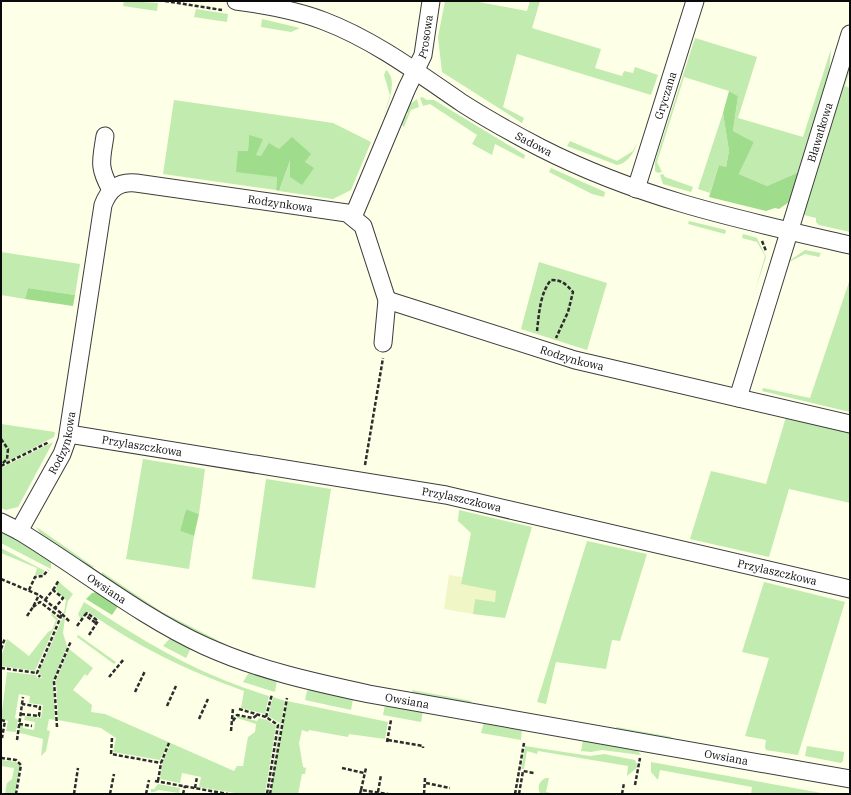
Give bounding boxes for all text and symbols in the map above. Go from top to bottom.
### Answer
street label: Prosowa [415,14,436,61]
street label: Gryczana [651,70,679,121]
street label: Bławatkowa [804,101,836,164]
street label: Sadowa [513,129,555,159]
street label: Rodzynkowa [247,192,314,215]
street label: Rodzynkowa [538,342,605,374]
street label: Rodzynkowa [45,411,78,477]
street label: Przylaszczkowa [101,432,183,459]
street label: Przylaszczkowa [421,484,503,515]
street label: Przylaszczkowa [736,556,818,588]
street label: Owsiana [84,570,129,607]
street label: Owsiana [384,690,430,712]
street label: Owsiana [703,746,749,768]

